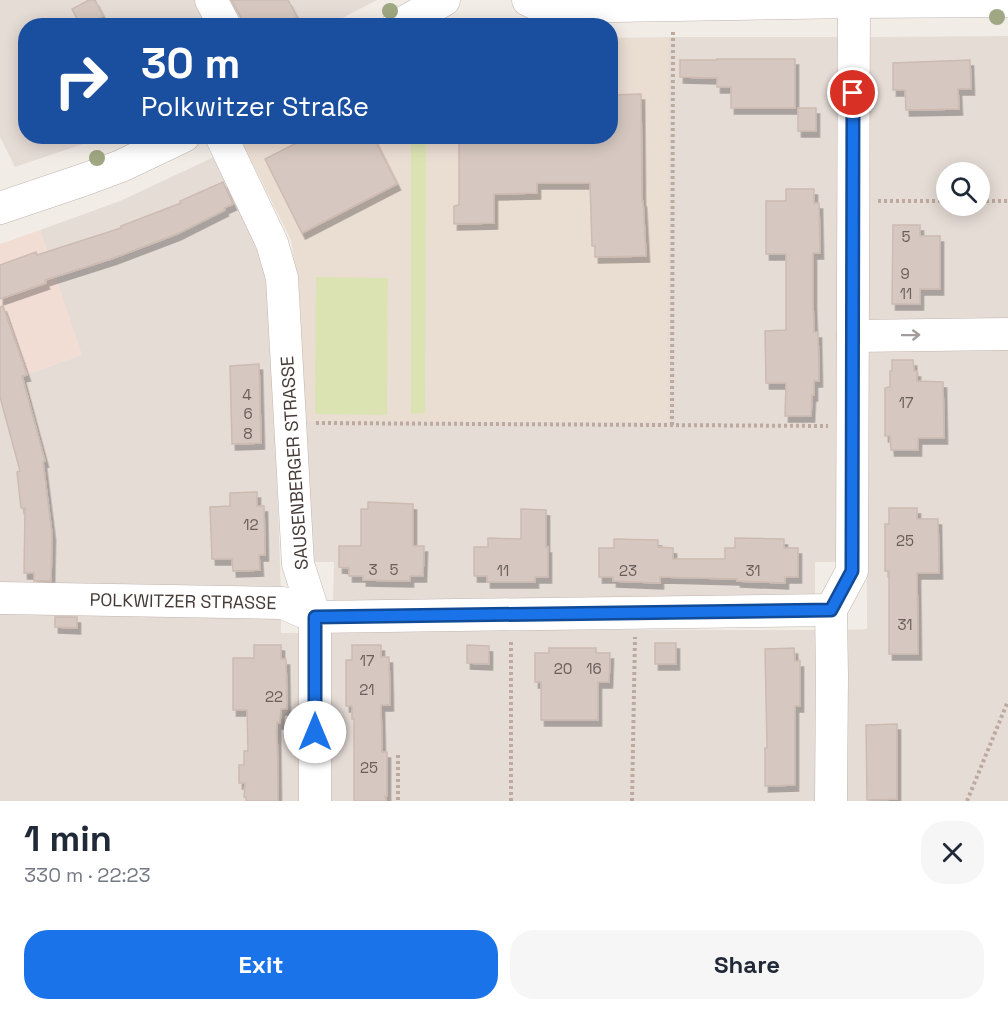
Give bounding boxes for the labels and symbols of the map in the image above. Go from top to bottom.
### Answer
pin [827,67,878,118]
house number: 5 [902,227,911,246]
house number: 9 [900,264,910,283]
house number: 11 [900,284,912,303]
one-way arrow [901,329,921,341]
street label: SAUSENBERGER STRASSE [275,355,313,571]
house number: 4 [242,385,252,404]
house number: 17 [899,393,913,412]
house number: 6 [243,404,253,423]
house number: 8 [243,424,253,443]
house number: 12 [243,515,259,534]
house number: 25 [896,531,914,550]
house number: 3 [368,560,378,579]
house number: 5 [390,560,399,579]
house number: 11 [497,561,509,580]
house number: 23 [619,561,637,580]
house number: 31 [745,561,761,580]
street label: POLKWITZER STRASSE [89,588,277,614]
house number: 31 [897,615,913,634]
house number: 17 [360,651,374,670]
house number: 20 [554,659,572,678]
house number: 16 [586,659,602,678]
house number: 21 [359,680,375,699]
house number: 22 [265,687,283,706]
position arrow [283,700,347,764]
house number: 25 [360,758,378,777]

